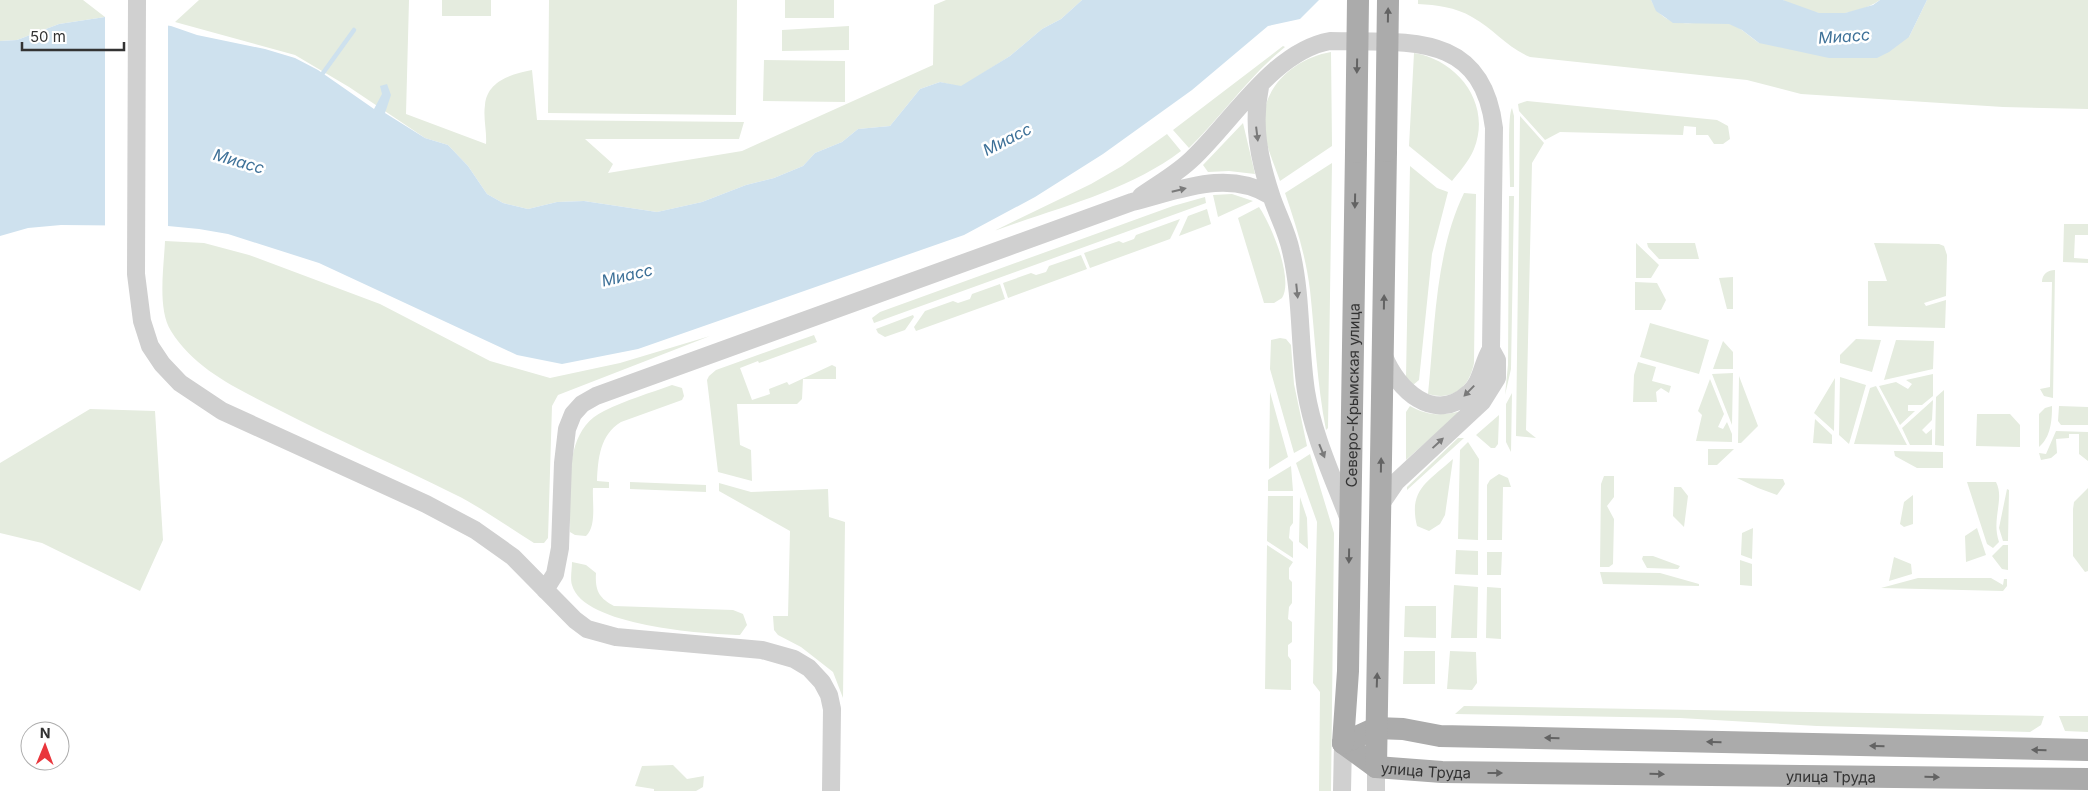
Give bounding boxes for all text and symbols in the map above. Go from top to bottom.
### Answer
one-way arrow [1384,7,1392,23]
scale bar [22,20,125,52]
water label: Миасс [1817,24,1871,48]
text: 50 m [30,27,66,46]
one-way arrow [1353,58,1361,74]
water label: Миасс [979,118,1035,160]
one-way arrow [1253,127,1261,143]
water label: Миасс [211,144,267,178]
one-way arrow [1172,186,1187,194]
one-way arrow [1351,193,1359,209]
water label: Миасс [599,259,655,291]
one-way arrow [1293,283,1301,299]
one-way arrow [1380,294,1388,310]
street label: Северо-Крымская улица [1341,303,1363,487]
one-way arrow [1463,385,1475,397]
one-way arrow [1432,437,1444,449]
one-way arrow [1318,444,1326,459]
one-way arrow [1378,456,1386,472]
one-way arrow [1345,548,1353,564]
one-way arrow [1374,671,1382,687]
north arrow [20,721,70,771]
text: N [40,724,51,741]
one-way arrow [1544,734,1560,742]
one-way arrow [1706,738,1722,746]
one-way arrow [1869,742,1885,750]
one-way arrow [2031,745,2047,753]
street label: улица Труда [1380,758,1471,782]
street label: улица Труда [1786,766,1876,786]
one-way arrow [1487,769,1503,777]
one-way arrow [1649,770,1665,778]
one-way arrow [1925,773,1941,781]

